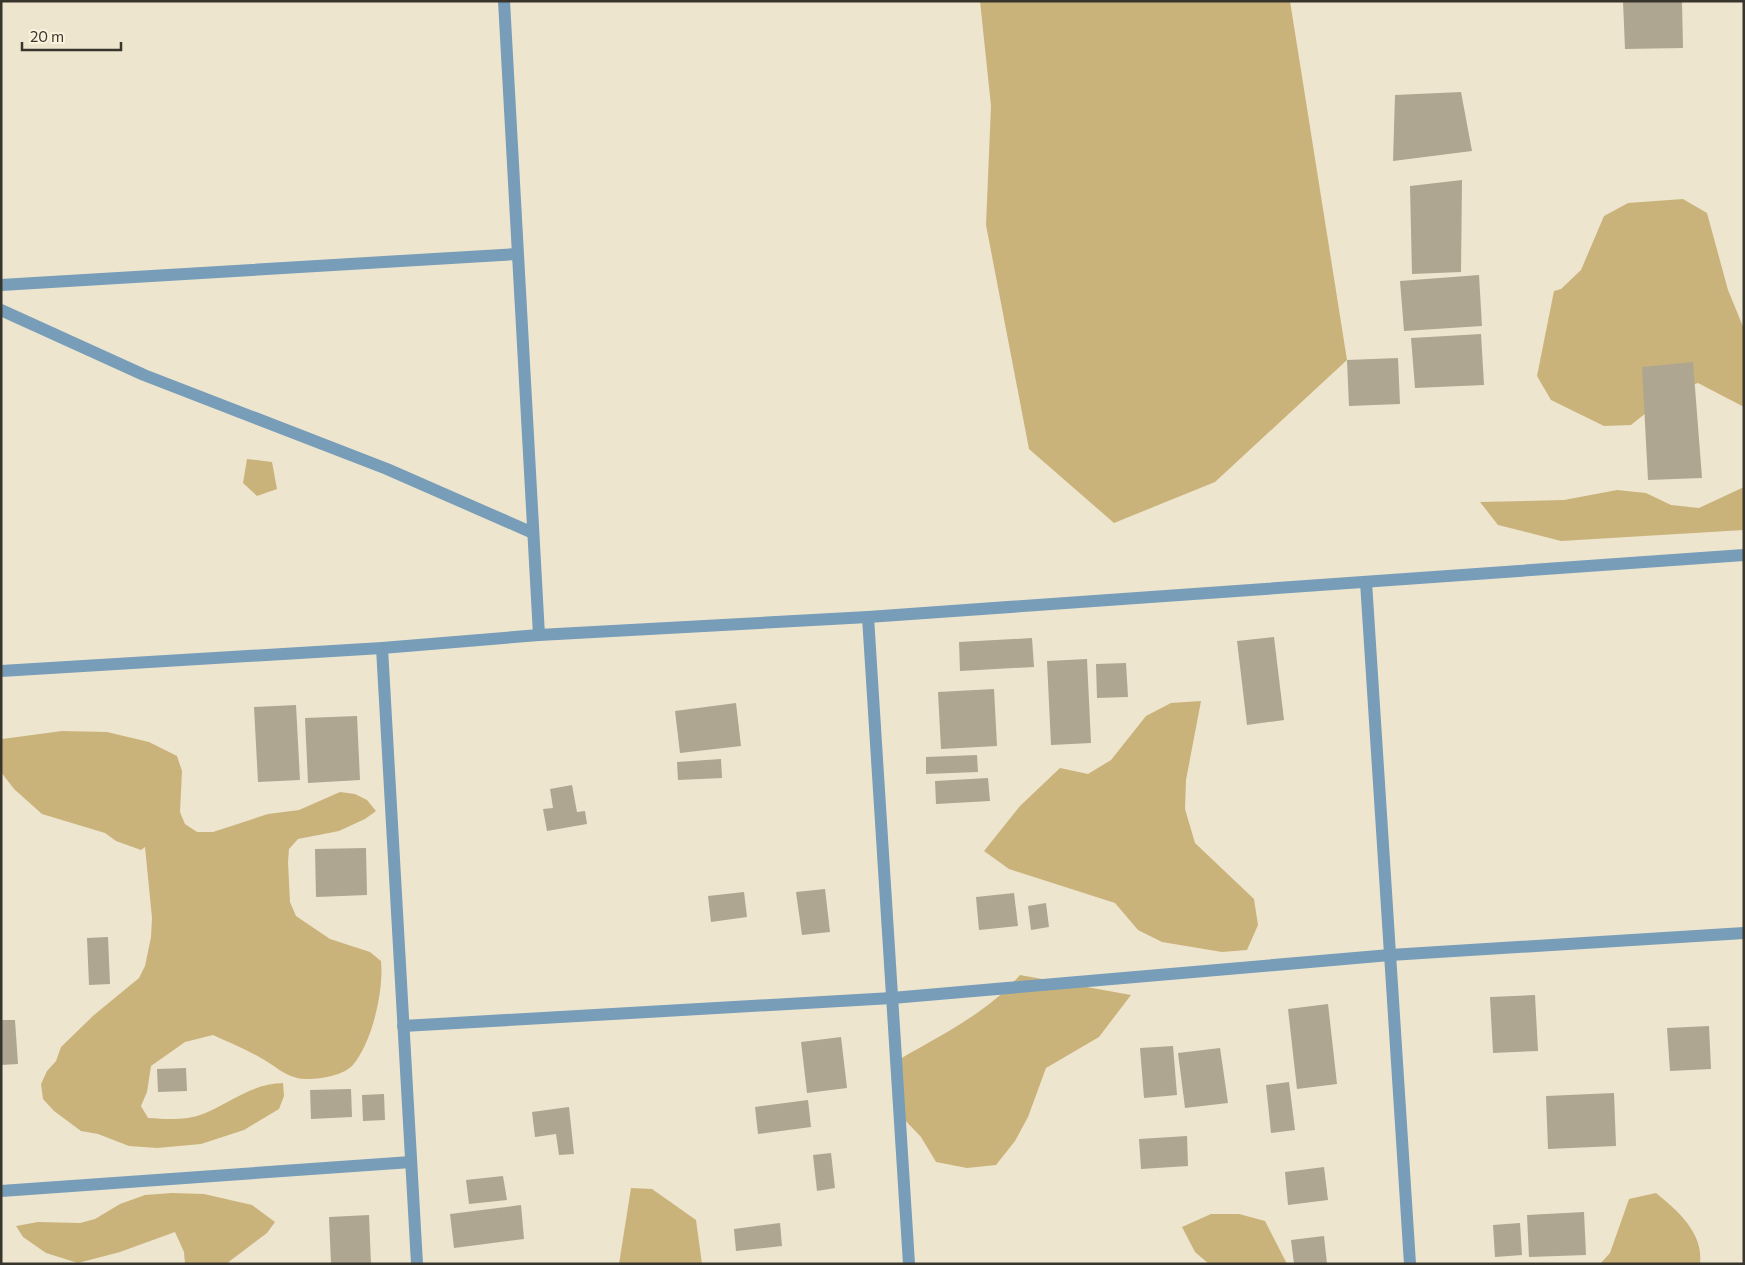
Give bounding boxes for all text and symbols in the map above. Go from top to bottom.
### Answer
scale bar [22,20,121,52]
text: 20 m [30,27,64,45]

